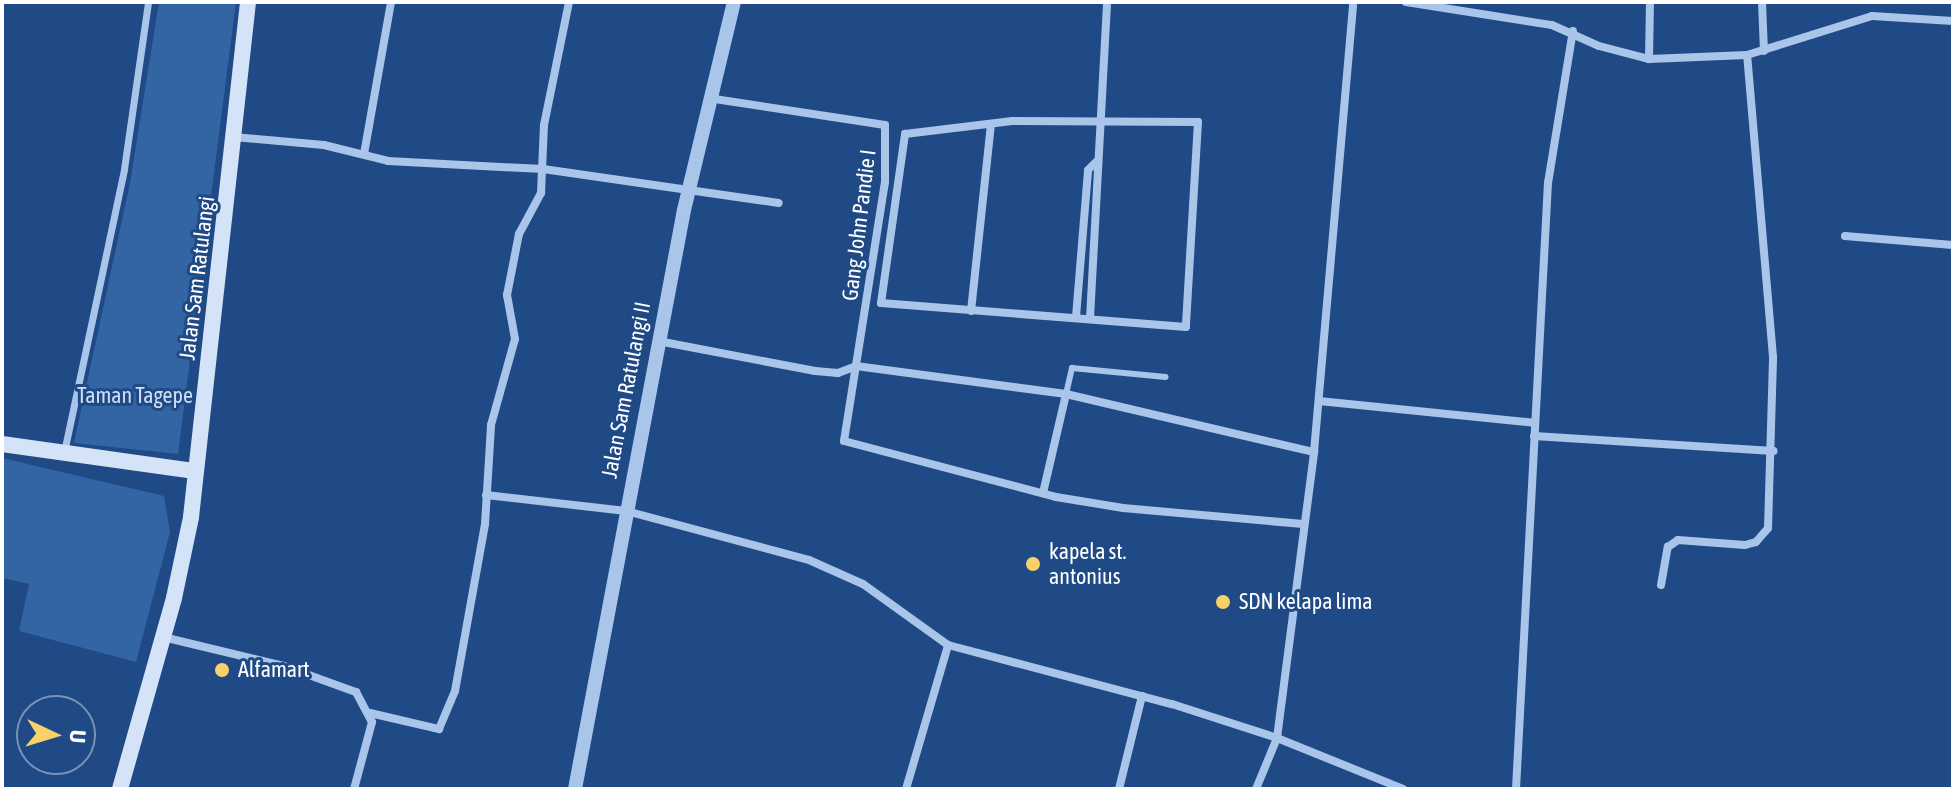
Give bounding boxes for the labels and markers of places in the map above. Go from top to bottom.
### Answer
place label: kapela st. antonius [1049,538,1126,590]
marker: kapela st. antonius [1024,555,1042,573]
place label: SDN kelapa lima [1239,589,1372,615]
marker: SDN kelapa lima [1214,593,1232,611]
place label: Alfamart [238,657,310,683]
marker: Alfamart [213,661,231,679]

